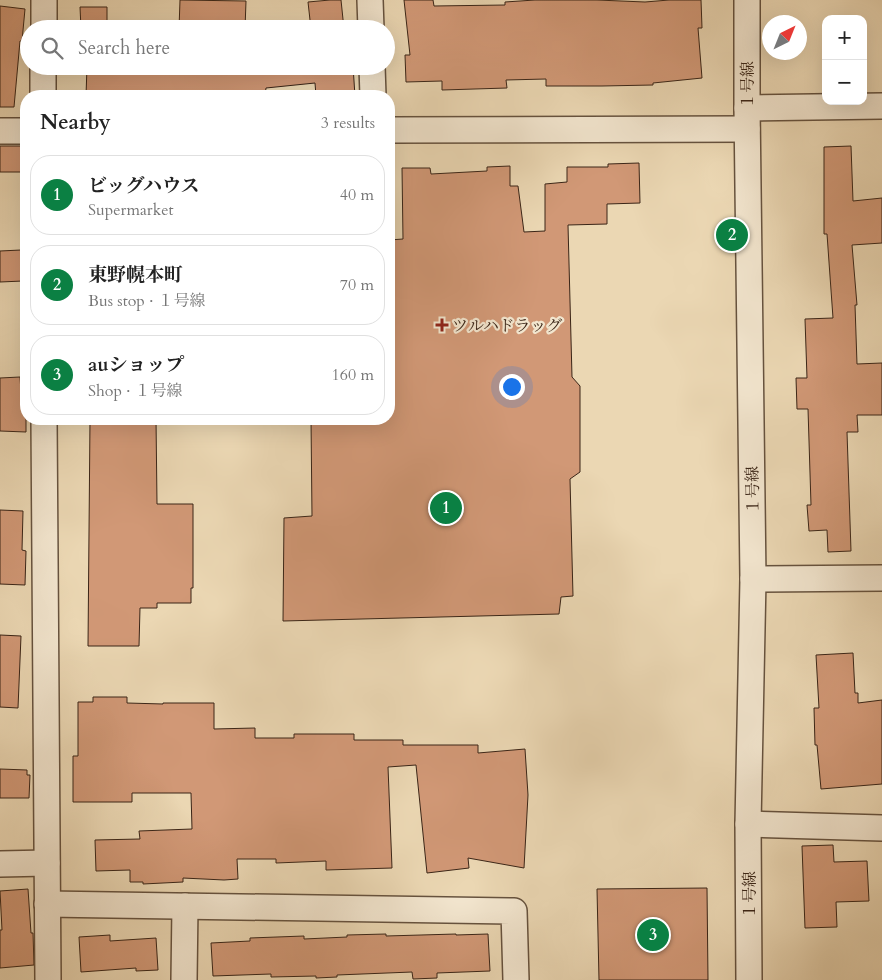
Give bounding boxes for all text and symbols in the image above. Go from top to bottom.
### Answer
north arrow [762,15,807,60]
map controls [822,15,867,105]
button: + [822,15,867,60]
search box [20,20,395,75]
icon: search [38,34,66,62]
text: Search here [78,35,170,61]
button: − [822,60,867,105]
street label: １号線 [737,61,759,109]
text: Nearby [40,108,111,137]
text: 3 results [321,112,375,134]
text: ビッグハウス [88,173,200,199]
text: 1 [53,184,61,206]
text: 40 m [340,184,374,206]
text: Supermarket [88,199,174,221]
pin: 2 [716,216,748,254]
text: 東野幌本町 [88,262,183,288]
text: 2 [53,274,61,296]
text: 70 m [340,274,374,296]
text: Bus stop · １号線 [88,290,206,312]
place label: ツルハドラッグ [452,315,562,337]
marker: ツルハドラッグ [436,319,448,331]
text: auショップ [88,352,184,378]
text: 3 [53,364,61,386]
text: 160 m [332,364,374,386]
your location [499,374,525,400]
text: Shop · １号線 [88,380,183,402]
street label: １号線 [742,466,764,514]
pin: 1 [430,489,462,527]
street label: １号線 [739,871,761,919]
pin: 3 [637,916,669,954]

